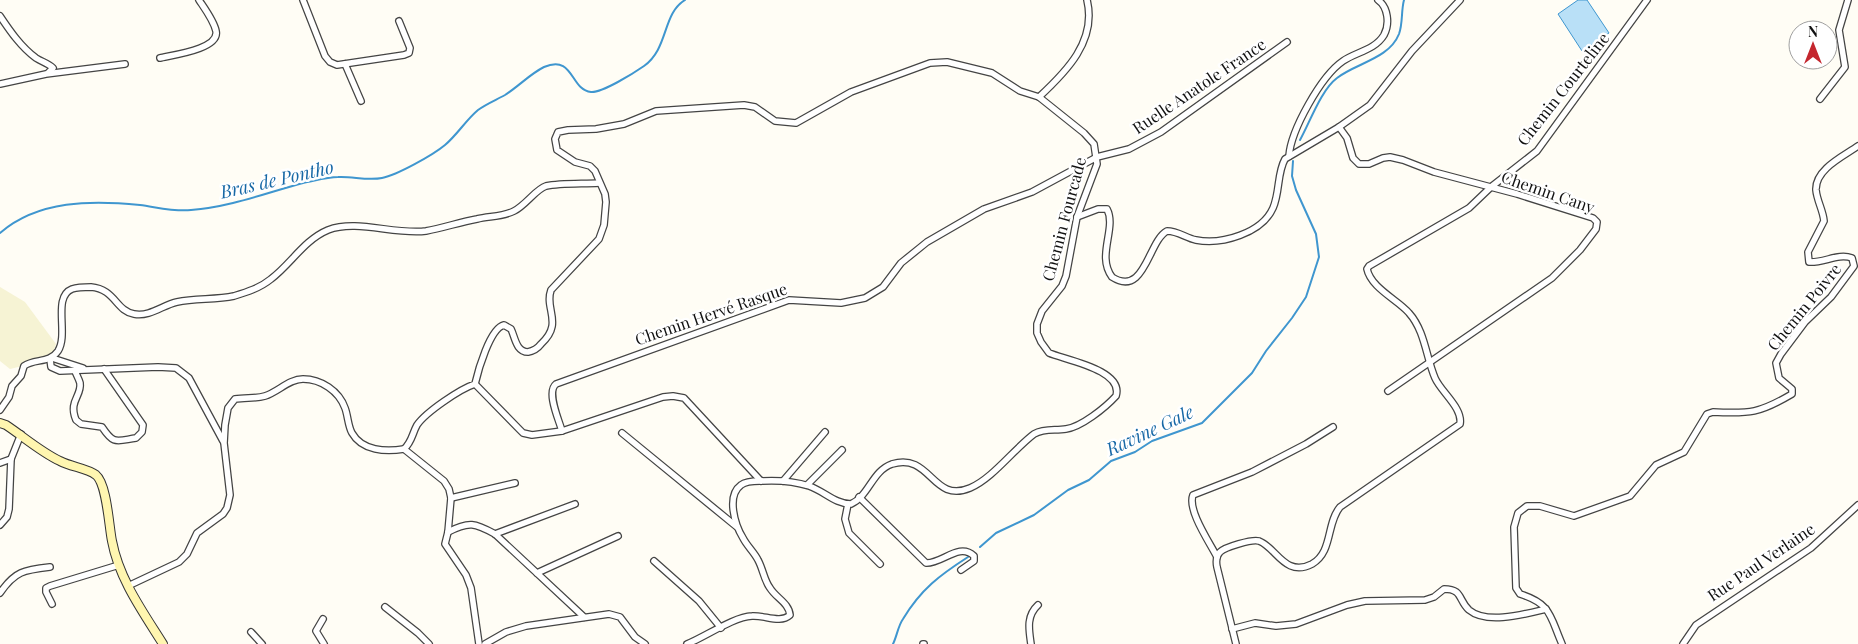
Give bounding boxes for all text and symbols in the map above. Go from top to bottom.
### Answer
north arrow [1788,20,1838,70]
text: N [1808,22,1818,41]
street label: Chemin Courteline [1512,28,1613,149]
street label: Ruelle Anatole France [1128,33,1269,138]
water label: Bras de Pontho [217,154,336,204]
street label: Chemin Fourcade [1037,154,1090,283]
street label: Chemin Cany [1499,166,1598,217]
street label: Chemin Poivre [1762,259,1845,355]
street label: Chemin Hervé Rasque [632,278,790,349]
water label: Ravine Gale [1101,399,1197,461]
street label: Rue Paul Verlaine [1703,518,1818,605]

